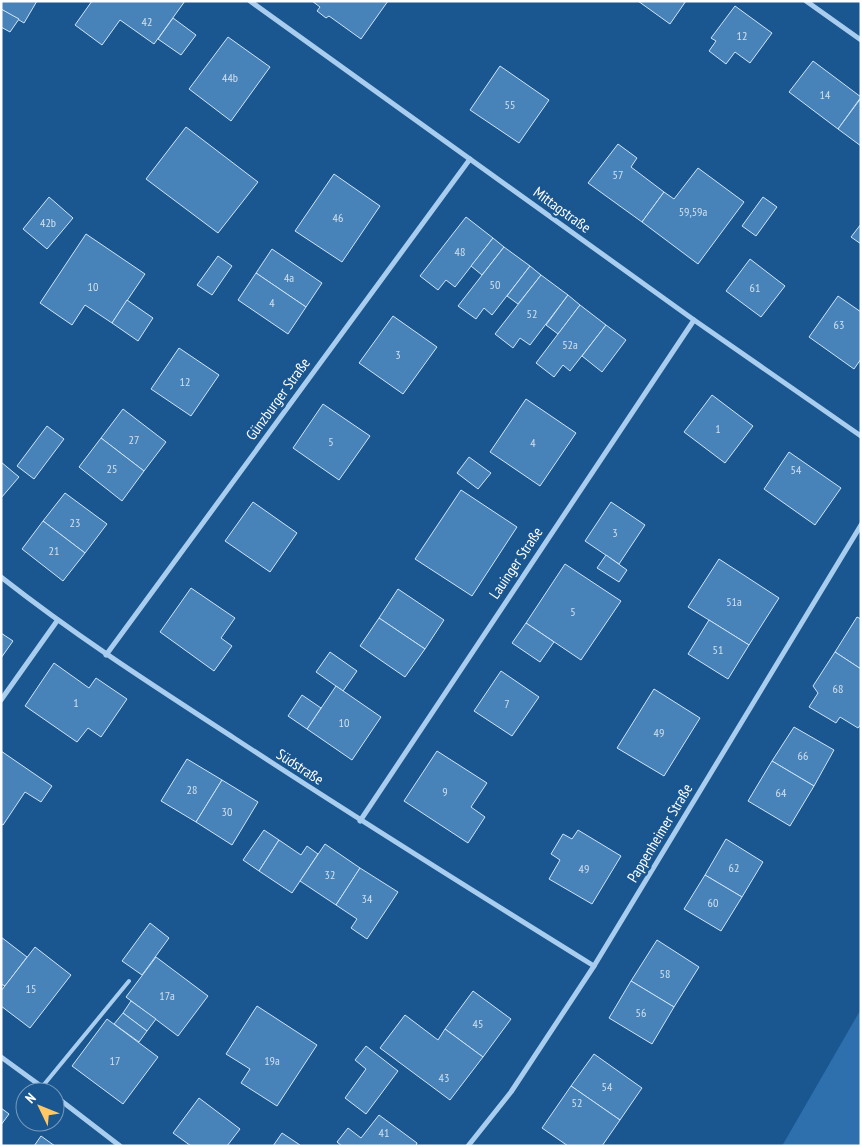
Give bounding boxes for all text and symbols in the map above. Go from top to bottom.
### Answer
house number: 42 [142,14,152,29]
house number: 12 [737,28,747,43]
house number: 44b [222,70,238,85]
house number: 14 [820,87,831,102]
house number: 55 [505,97,515,112]
house number: 57 [613,167,623,182]
street label: Mittagstraße [530,182,595,237]
house number: 59,59a [679,204,708,219]
house number: 46 [333,210,343,225]
house number: 42b [40,215,56,230]
house number: 48 [455,244,465,259]
house number: 4a [284,270,294,285]
house number: 50 [490,277,500,292]
house number: 10 [88,279,98,294]
house number: 61 [750,280,760,295]
house number: 4 [269,295,275,310]
house number: 52 [527,306,537,321]
house number: 63 [834,317,844,332]
house number: 52a [562,337,578,352]
house number: 3 [395,347,401,362]
street label: Günzburger Straße [241,354,314,444]
house number: 12 [180,374,190,389]
house number: 1 [715,421,721,436]
house number: 27 [129,432,139,447]
house number: 5 [328,434,334,449]
house number: 4 [530,435,536,450]
house number: 25 [107,461,117,476]
house number: 54 [791,462,802,477]
house number: 23 [70,515,80,530]
street label: Lauinger Straße [485,523,547,602]
house number: 3 [612,525,618,540]
house number: 21 [49,543,59,558]
house number: 51a [726,594,742,609]
house number: 5 [570,604,576,619]
house number: 51 [713,642,723,657]
house number: 68 [833,681,843,696]
house number: 1 [73,695,79,710]
house number: 7 [504,696,510,711]
house number: 10 [339,715,349,730]
house number: 49 [654,725,664,740]
street label: Südstraße [273,744,327,789]
house number: 66 [798,748,808,763]
street label: Pappenheimer Straße [623,780,696,885]
house number: 28 [187,782,197,797]
house number: 9 [442,784,448,799]
house number: 64 [776,785,787,800]
house number: 30 [222,804,232,819]
house number: 62 [729,860,739,875]
house number: 49 [579,861,589,876]
house number: 32 [325,867,335,882]
house number: 34 [362,891,373,906]
house number: 60 [708,895,718,910]
house number: 58 [660,966,670,981]
house number: 15 [26,981,36,996]
house number: 17a [159,988,175,1003]
house number: 56 [636,1005,646,1020]
house number: 45 [473,1016,483,1031]
house number: 17 [110,1053,120,1068]
house number: 19a [264,1053,280,1068]
house number: 43 [439,1070,449,1085]
house number: 54 [602,1079,613,1094]
north arrow [15,1082,65,1132]
text: N [21,1089,40,1107]
house number: 52 [572,1095,582,1110]
house number: 41 [379,1125,389,1140]

